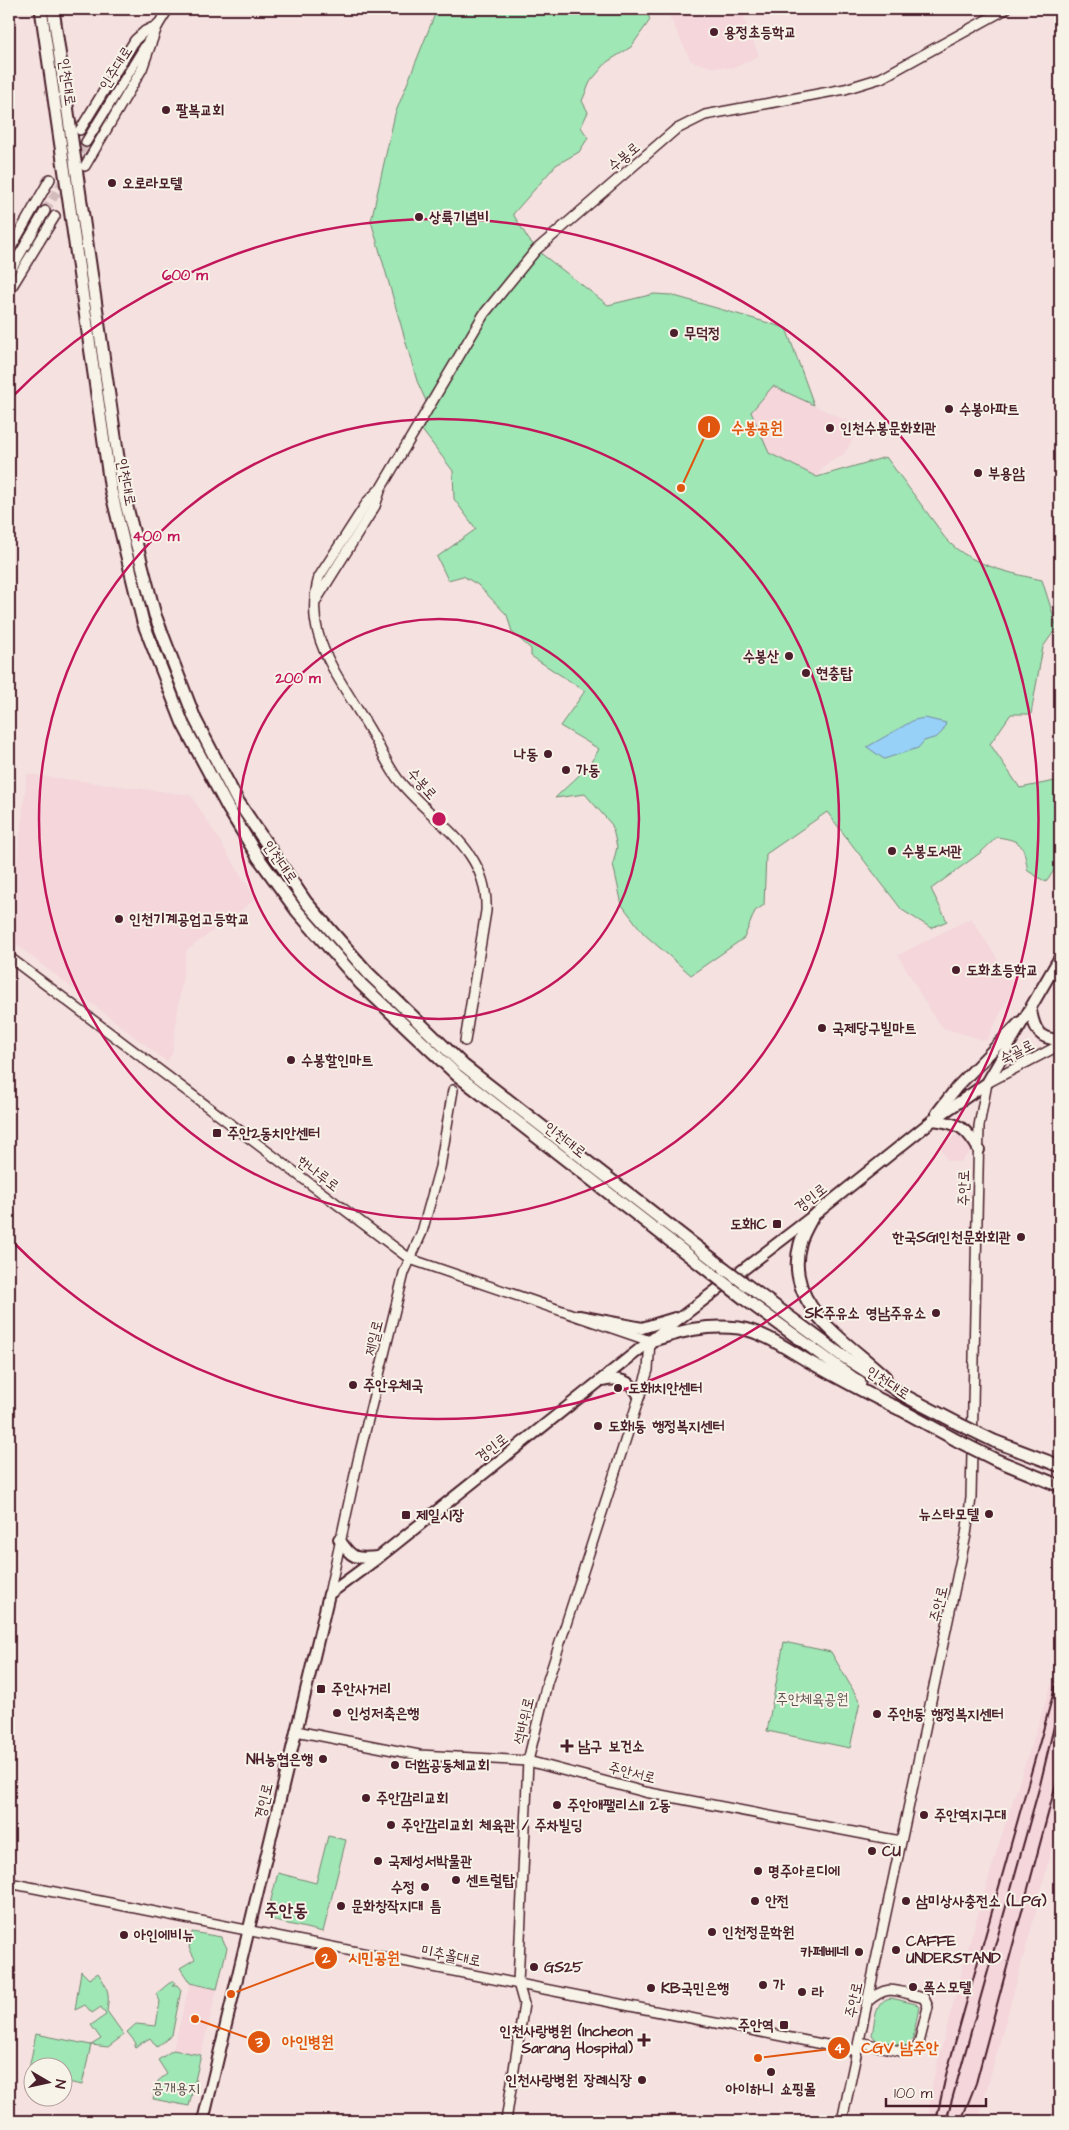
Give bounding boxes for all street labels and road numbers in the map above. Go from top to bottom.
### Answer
street label: 인주대로 [94,42,138,94]
street label: 인천대로 [53,57,81,107]
street label: 수봉로 [603,137,645,177]
street label: 인천대로 [111,456,141,508]
street label: 수봉로 [402,763,442,805]
street label: 인천대로 [258,836,302,888]
street label: 숙골로 [996,1034,1038,1070]
street label: 인천대로 [540,1117,590,1163]
street label: 한나루로 [292,1151,344,1197]
street label: 주안로 [953,1170,975,1206]
street label: 경인로 [790,1179,832,1217]
street label: 제일로 [359,1318,389,1358]
street label: 인천대로 [862,1361,914,1405]
street label: 경인로 [471,1429,513,1467]
street label: 주안로 [925,1584,953,1624]
street label: 석바위로 [508,1695,540,1747]
street label: 주안서로 [606,1757,658,1789]
street label: 경인로 [250,1781,278,1821]
street label: 미추홀대로 [419,1940,483,1972]
street label: 주안로 [840,1980,868,2020]

